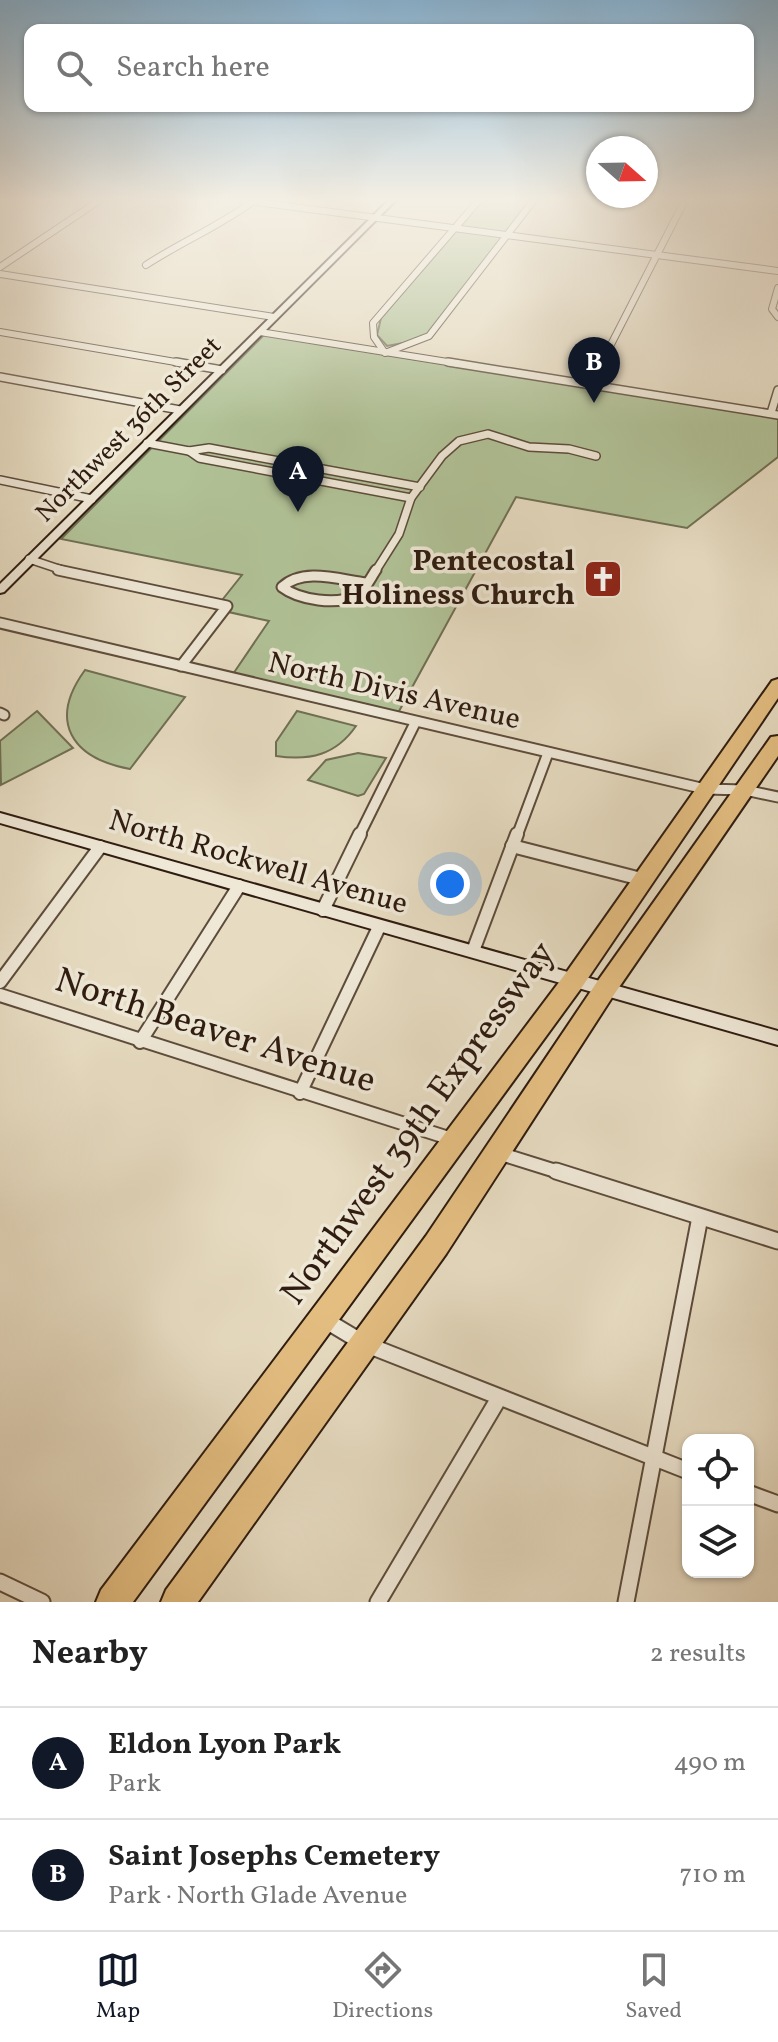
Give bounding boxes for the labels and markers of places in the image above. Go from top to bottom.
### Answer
pin: B [568,337,620,403]
pin: A [272,446,324,512]
place label: Pentecostal Holiness Church [341,541,575,617]
church icon: Pentecostal Holiness Church [582,558,624,600]

